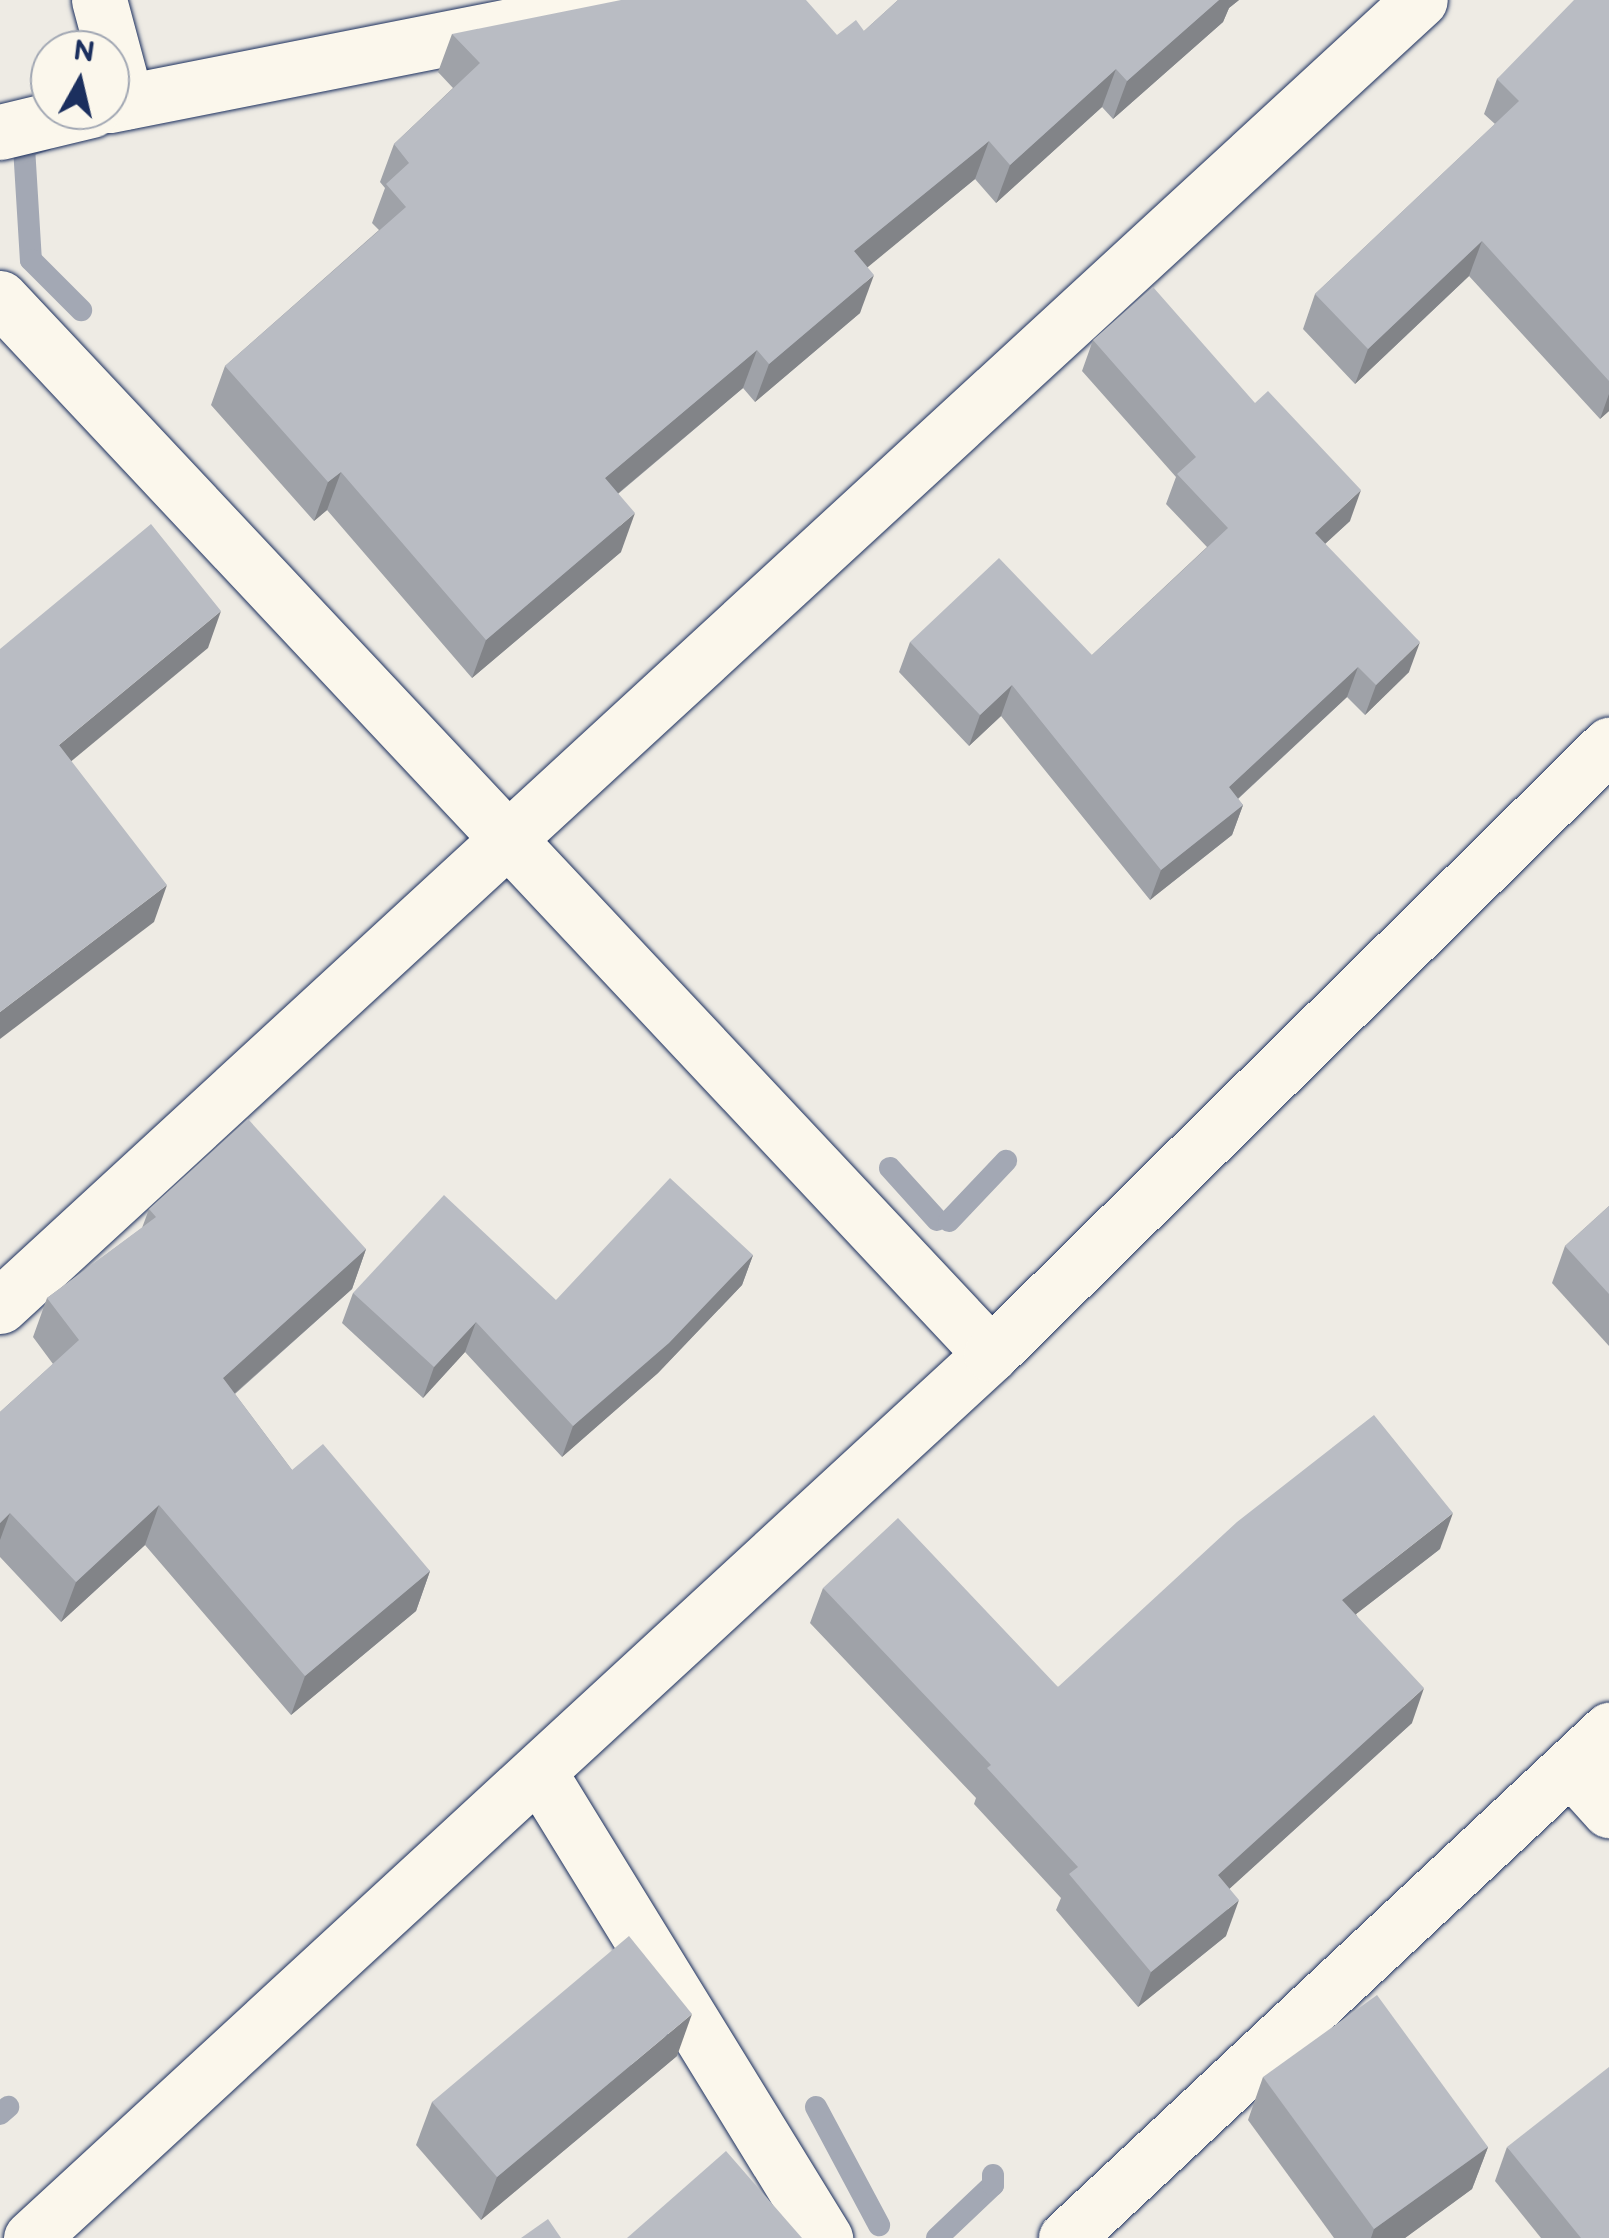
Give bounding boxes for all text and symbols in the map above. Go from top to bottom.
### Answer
north arrow [30,30,130,130]
text: N [71,34,97,70]

